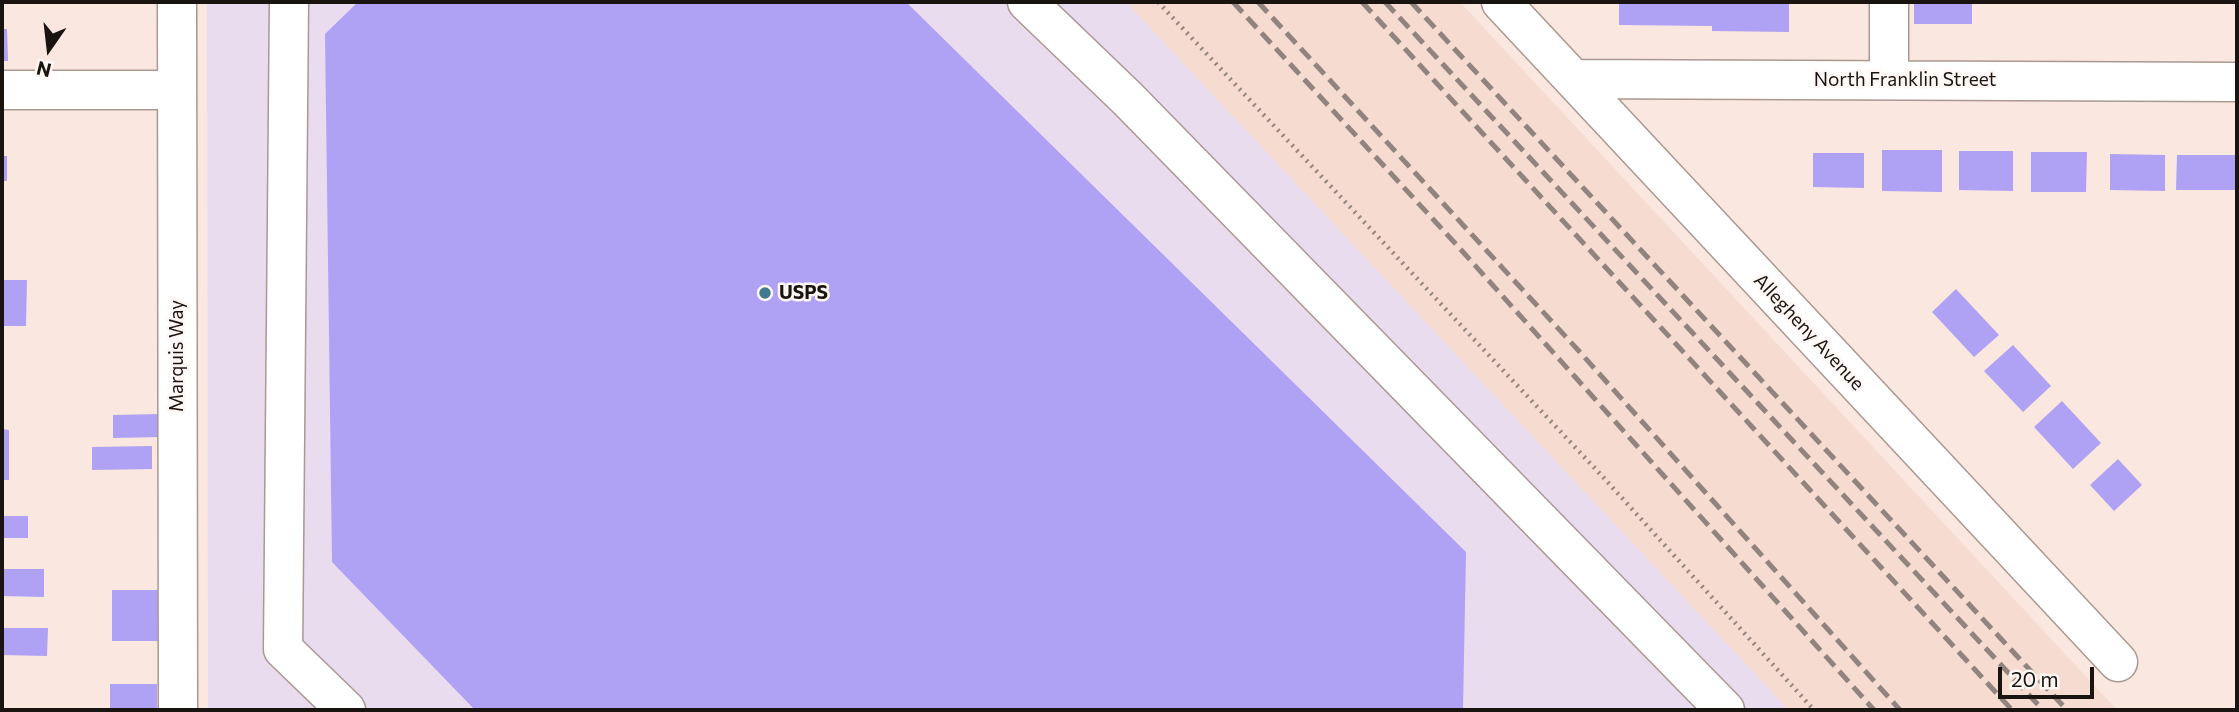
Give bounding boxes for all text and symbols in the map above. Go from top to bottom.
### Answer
north arrow [14,14,84,84]
text: N [34,57,54,83]
street label: North Franklin Street [1814,69,1996,91]
street label: Allegheny Avenue [1749,269,1869,395]
place label: USPS [779,282,828,304]
marker: USPS [757,285,773,301]
street label: Marquis Way [166,300,188,412]
scale bar [2001,652,2097,696]
text: 20 m [2011,666,2059,691]

